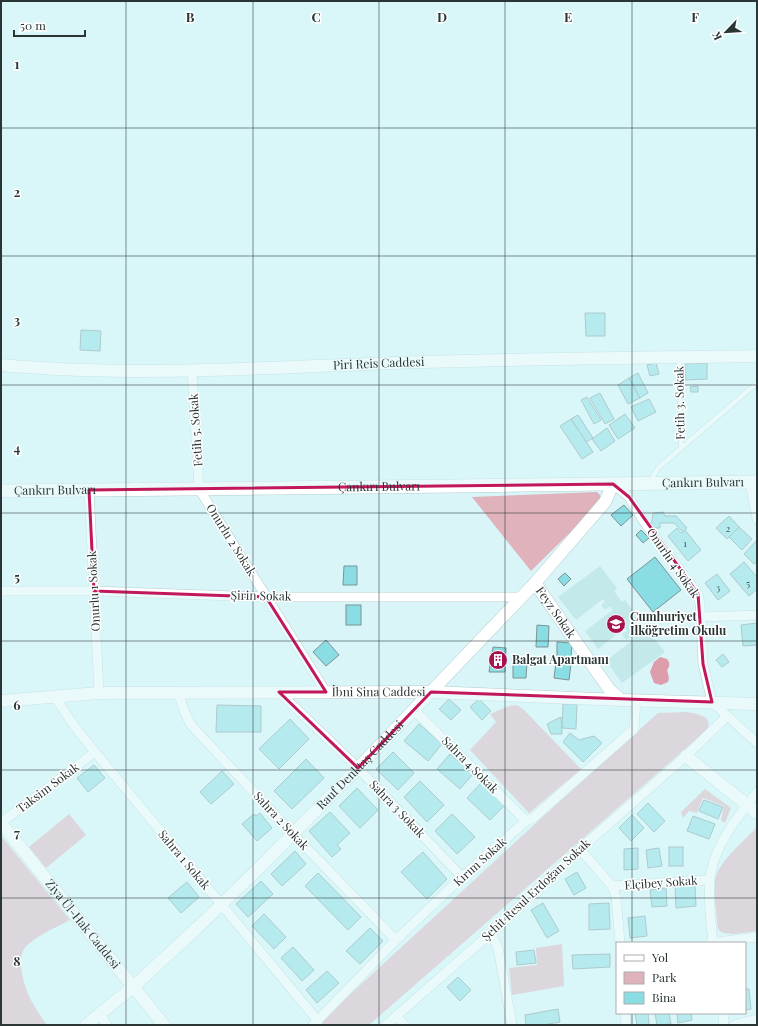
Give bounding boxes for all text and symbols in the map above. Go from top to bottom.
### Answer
text: B [186,8,195,25]
text: C [311,8,321,25]
text: D [437,8,447,25]
text: E [564,8,572,25]
text: F [691,8,699,25]
scale bar [14,12,85,38]
north arrow [706,12,746,52]
text: 50 m [20,17,46,33]
text: K [708,30,725,43]
text: 1 [15,55,20,72]
text: 2 [14,183,21,200]
text: 3 [14,311,20,328]
street label: Piri Reis Caddesi [333,353,425,372]
street label: Fetih 3. Sokak [670,366,688,440]
street label: Fetih 5. Sokak [184,393,206,467]
text: 4 [14,439,21,456]
street label: Çankırı Bulvarı [662,473,745,490]
street label: Çankırı Bulvarı [338,477,421,494]
street label: Çankırı Bulvarı [14,481,97,498]
street label: Onurlu 2 Sokak [203,500,261,579]
house number: 2 [726,521,731,535]
street label: Onurlu 4 Sokak [644,524,704,601]
house number: 1 [683,536,687,550]
street label: Onurlu 1 Sokak [83,550,103,632]
text: 5 [14,568,20,585]
house number: 5 [746,576,750,590]
house number: 3 [716,580,721,594]
street label: Feyz Sokak [533,583,580,641]
street label: Şirin Sokak [230,586,292,604]
place label: Cumhuriyet İlköğretim Okulu [630,608,727,638]
school or university icon: Cumhuriyet İlköğretim Okulu [605,613,627,635]
building icon: Balgat Apartmanı [487,649,509,671]
place label: Balgat Apartmanı [512,651,609,667]
street label: İbni Sina Caddesi [332,683,426,699]
text: 6 [13,696,21,713]
street label: Rauf Denktaş Caddesi [313,716,407,812]
street label: Sahra 4 Sokak [439,732,503,797]
street label: Taksim Sokak [13,758,82,816]
street label: Sahra 3 Sokak [366,776,429,841]
street label: Sahra 2 Sokak [251,788,313,853]
text: 7 [14,824,20,841]
street label: Sahra 1 Sokak [155,826,215,893]
street label: Kırım Sokak [450,833,509,889]
street label: Şehit Resul Erdoğan Sokak [478,834,593,944]
street label: Elçibey Sokak [624,871,698,893]
street label: Ziya Ül-Hak Caddesi [42,875,125,972]
legend [616,942,746,1014]
text: Yol [651,949,669,965]
text: 8 [13,952,21,969]
text: Park [652,969,677,985]
text: Bina [652,989,676,1005]

